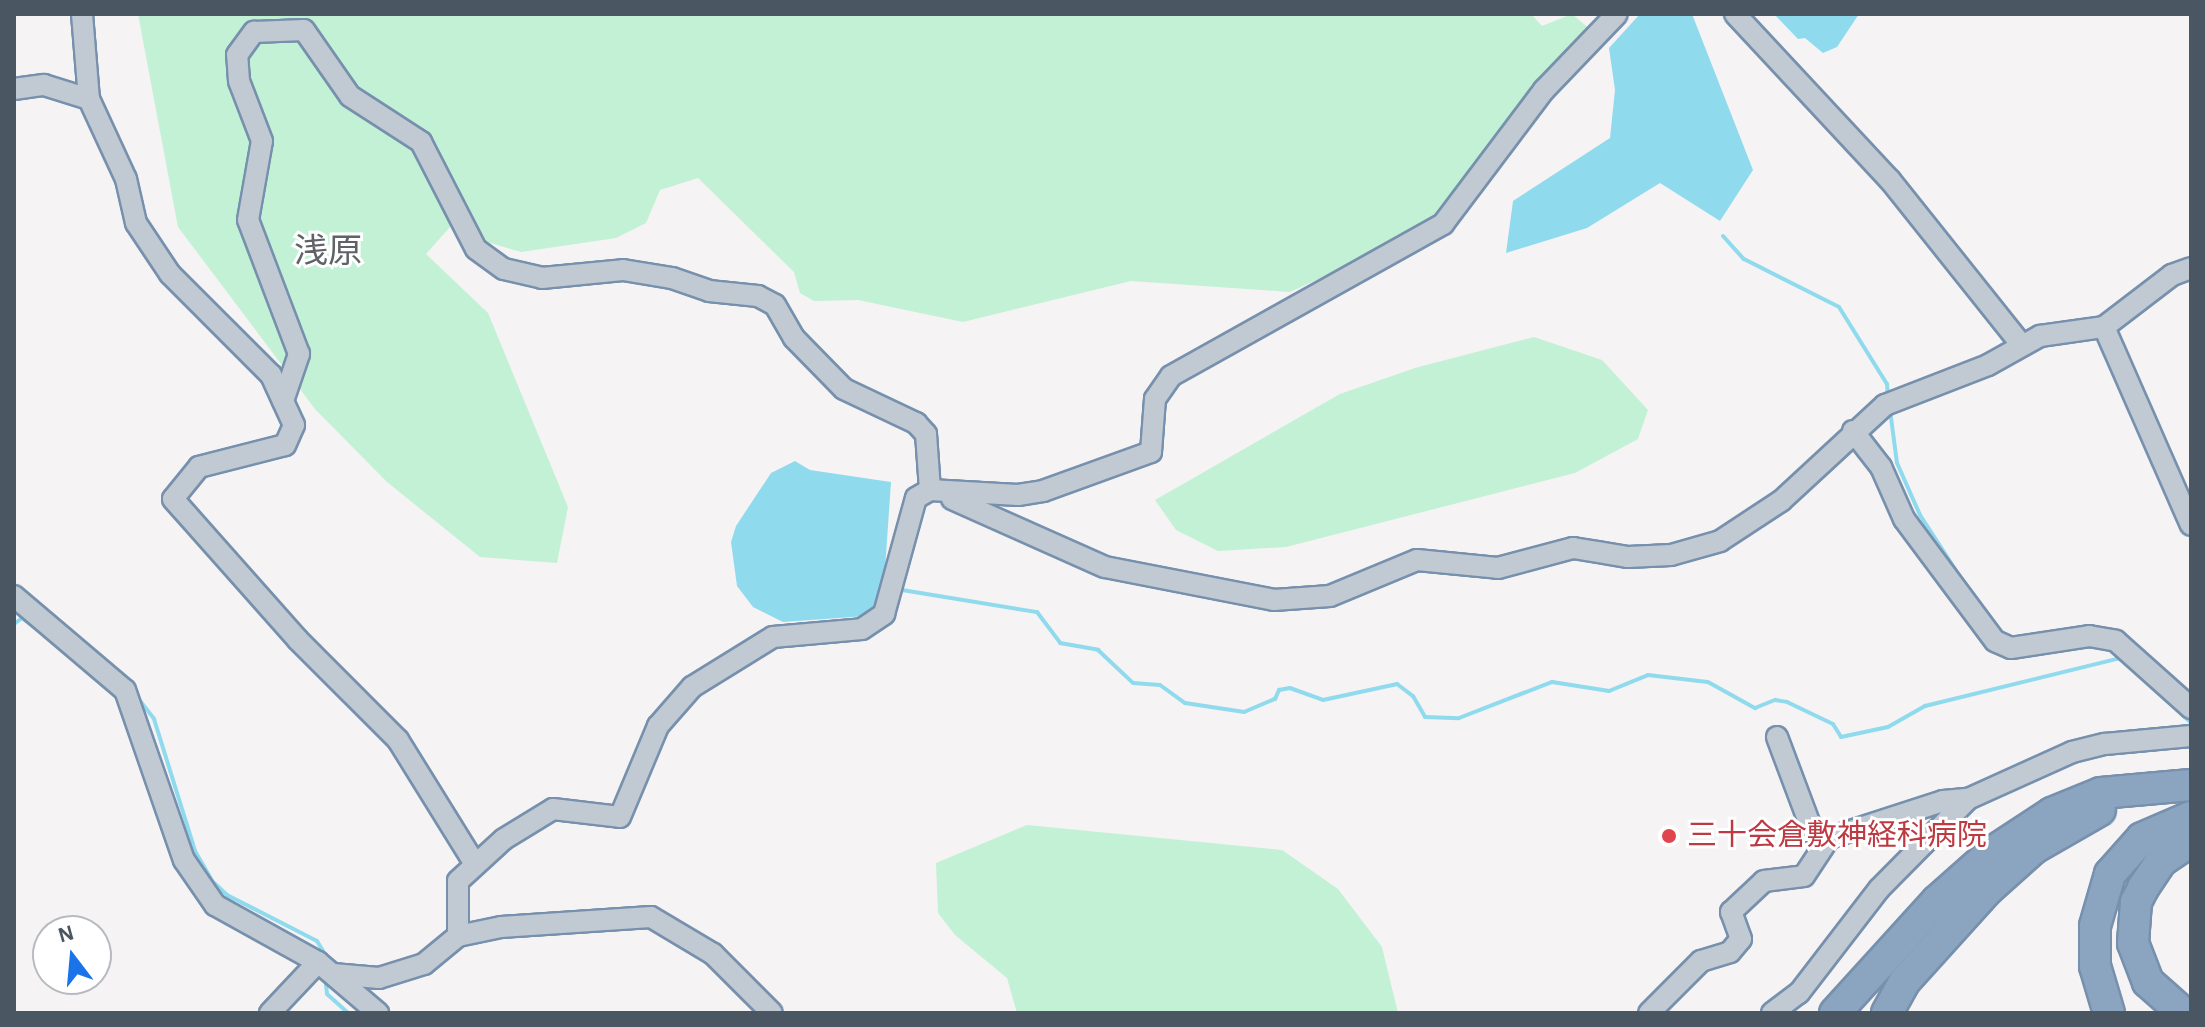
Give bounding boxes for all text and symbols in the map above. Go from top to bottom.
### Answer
district label: 浅原 [294,233,362,273]
place label: 三十会倉敷神経科病院 [1687,818,1987,854]
marker: 三十会倉敷神経科病院 [1658,825,1680,847]
north arrow [32,915,112,995]
text: N [56,921,76,947]

